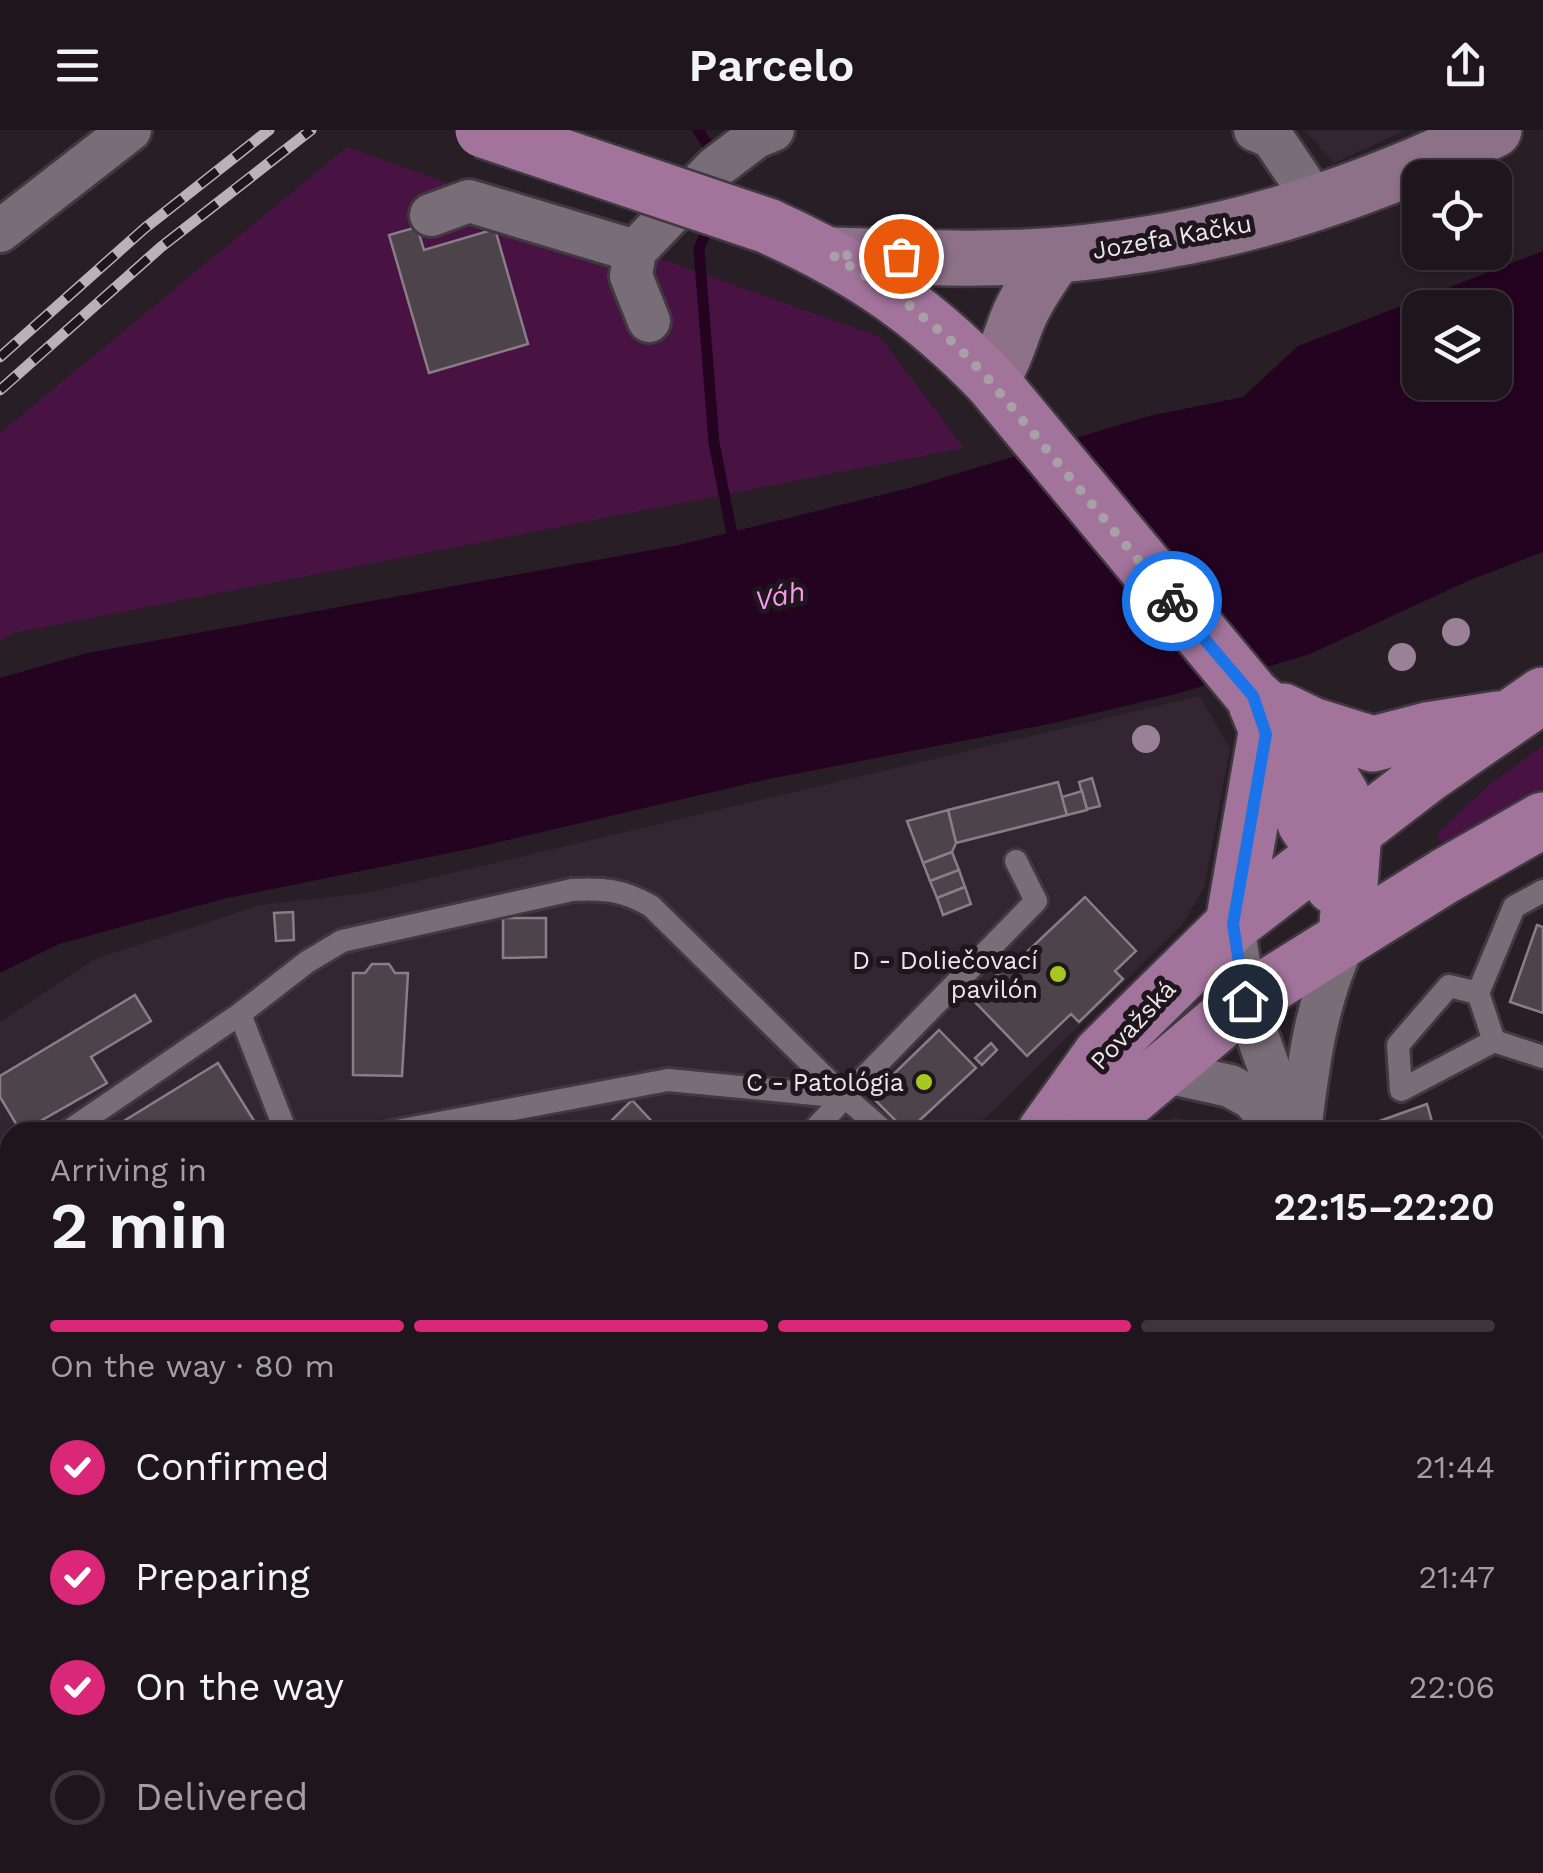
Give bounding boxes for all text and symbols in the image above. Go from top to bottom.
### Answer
icon: menu [50,38,105,93]
icon: share [1438,38,1493,93]
text: Parcelo [688,39,855,92]
map controls [1402,160,1512,400]
button: locate [1402,160,1512,270]
street label: Jozefa Kačku [1090,209,1254,265]
pin [859,214,944,299]
icon: bag [874,229,929,284]
button: layers [1402,290,1512,400]
courier [1122,551,1222,651]
icon: bike [1145,574,1200,629]
water label: Váh [752,575,808,617]
place label: D - Doliečovací pavilón [852,946,1038,1004]
pin [1203,959,1288,1044]
marker: D - Doliečovací pavilón [1047,963,1069,985]
street label: Považská [1084,974,1182,1076]
icon: home [1218,974,1273,1029]
place label: C - Patológia [746,1068,904,1097]
marker: C - Patológia [913,1071,935,1093]
text: Arriving in [50,1151,207,1189]
text: 22:15–22:20 [1274,1185,1495,1229]
text: 2 min [50,1188,228,1264]
text: On the way · 80 m [50,1347,335,1385]
icon: check [50,1440,105,1495]
text: Confirmed [135,1445,330,1489]
text: 21:44 [1415,1448,1495,1486]
icon: check [50,1550,105,1605]
text: Preparing [135,1555,310,1599]
text: 21:47 [1418,1558,1495,1596]
icon: check [50,1660,105,1715]
text: On the way [135,1665,344,1709]
text: 22:06 [1409,1668,1495,1706]
text: Delivered [135,1775,308,1819]

